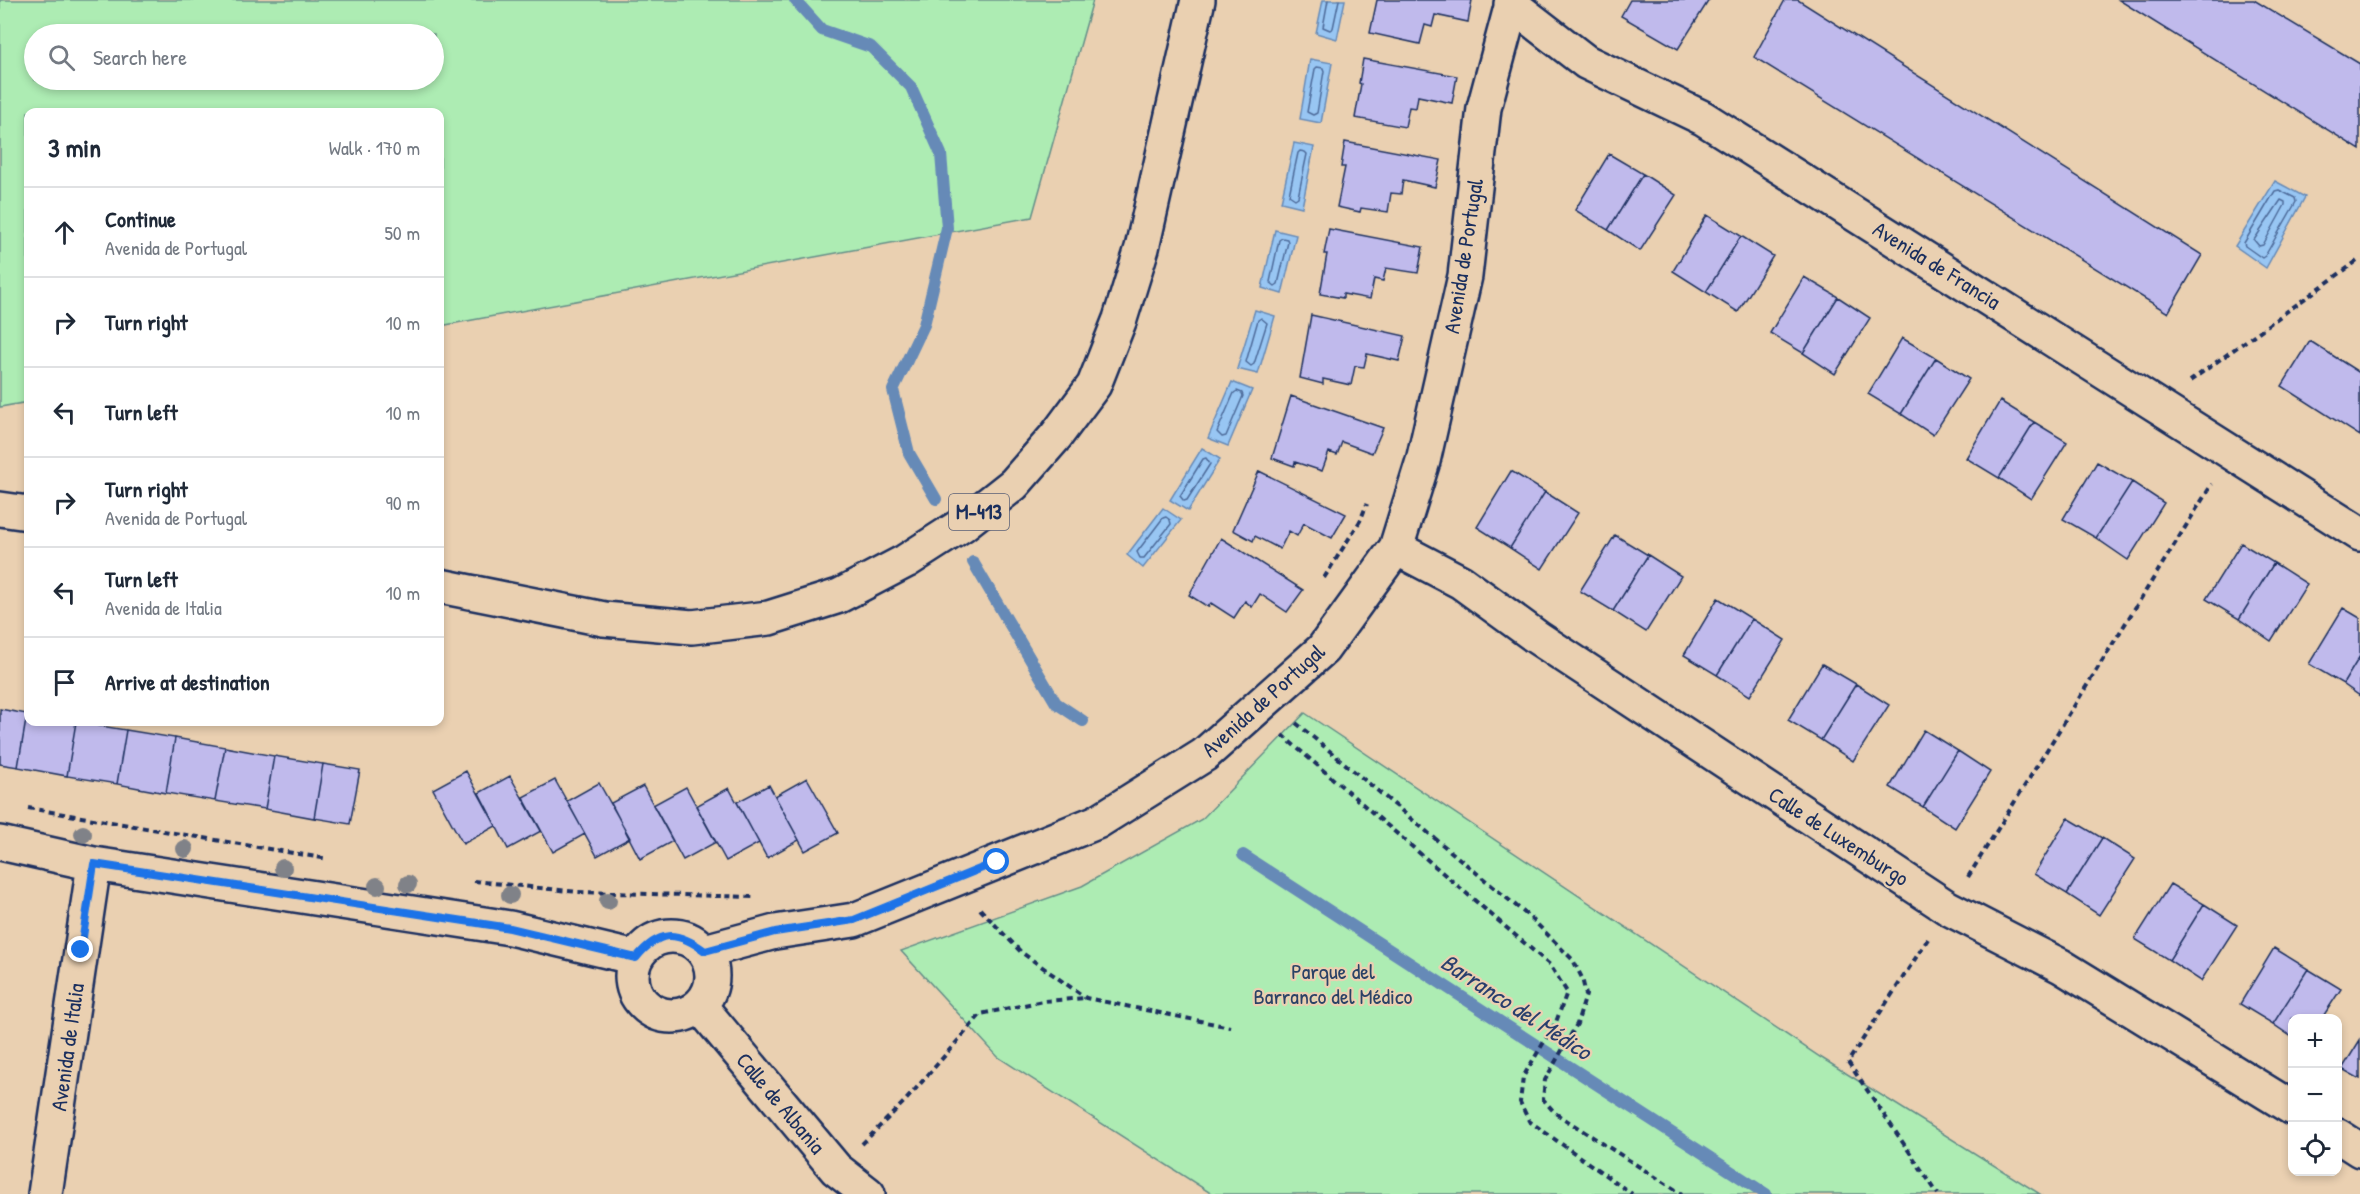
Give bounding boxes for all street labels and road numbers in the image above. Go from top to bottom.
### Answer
street label: Avenida de Portugal [1436,176,1490,336]
street label: Avenida de Francia [1867,214,2007,316]
road number: M-413 [949,494,1009,530]
street label: Avenida de Portugal [1195,636,1331,763]
street label: Calle de Luxemburgo [1763,779,1915,893]
street label: Avenida de Italia [43,981,91,1113]
street label: Calle de Albania [730,1046,833,1160]

